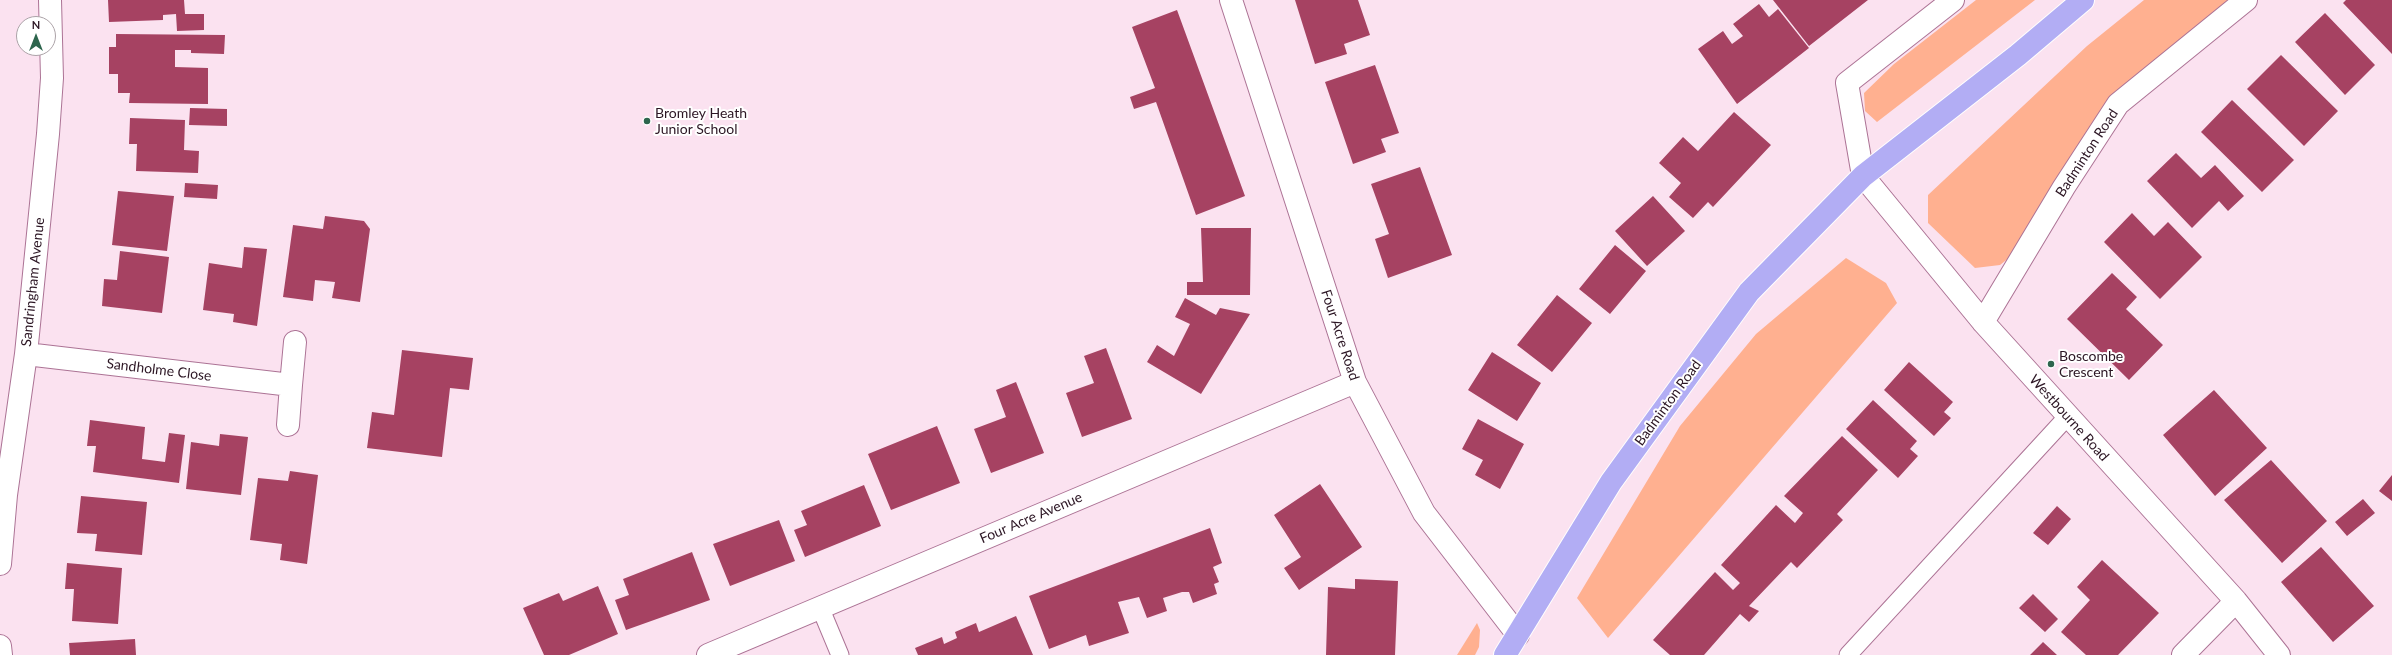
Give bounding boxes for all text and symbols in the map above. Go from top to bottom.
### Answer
north arrow [16,16,56,56]
text: N [32,18,40,31]
place label: Bromley Heath Junior School [655,105,747,138]
street label: Badminton Road [2052,106,2122,200]
marker: Bromley Heath Junior School [642,116,652,126]
street label: Sandringham Avenue [18,217,48,347]
street label: Four Acre Road [1317,287,1363,383]
place label: Boscombe Crescent [2059,348,2123,380]
street label: Sandholme Close [106,355,212,385]
street label: Badminton Road [1631,357,1705,449]
marker: Boscombe Crescent [2046,359,2056,369]
street label: Westbourne Road [2026,371,2112,465]
street label: Four Acre Avenue [977,489,1085,547]

